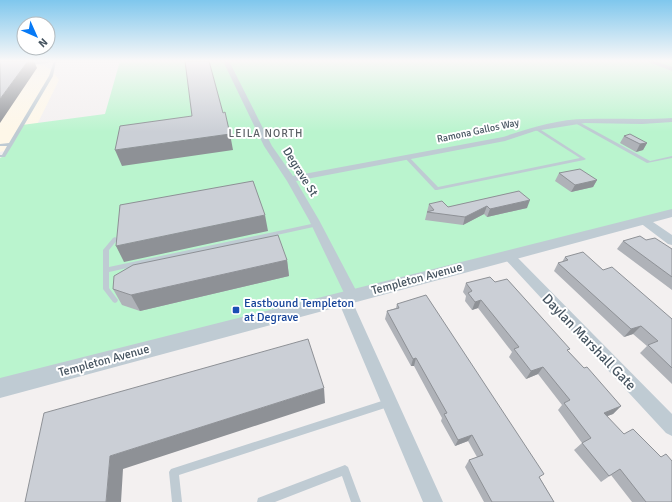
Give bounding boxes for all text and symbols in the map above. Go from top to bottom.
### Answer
north arrow [16,16,56,56]
text: N [35,35,50,50]
street label: Ramona Gallos Way [436,116,520,146]
district label: LEILA NORTH [229,127,303,140]
street label: Degrave St [279,145,321,199]
street label: Templeton Avenue [370,260,464,298]
street label: Daylan Marshall Gate [539,290,639,394]
place label: Eastbound Templeton at Degrave [244,296,354,325]
marker: Eastbound Templeton at Degrave [231,305,241,315]
street label: Templeton Avenue [57,342,151,380]

